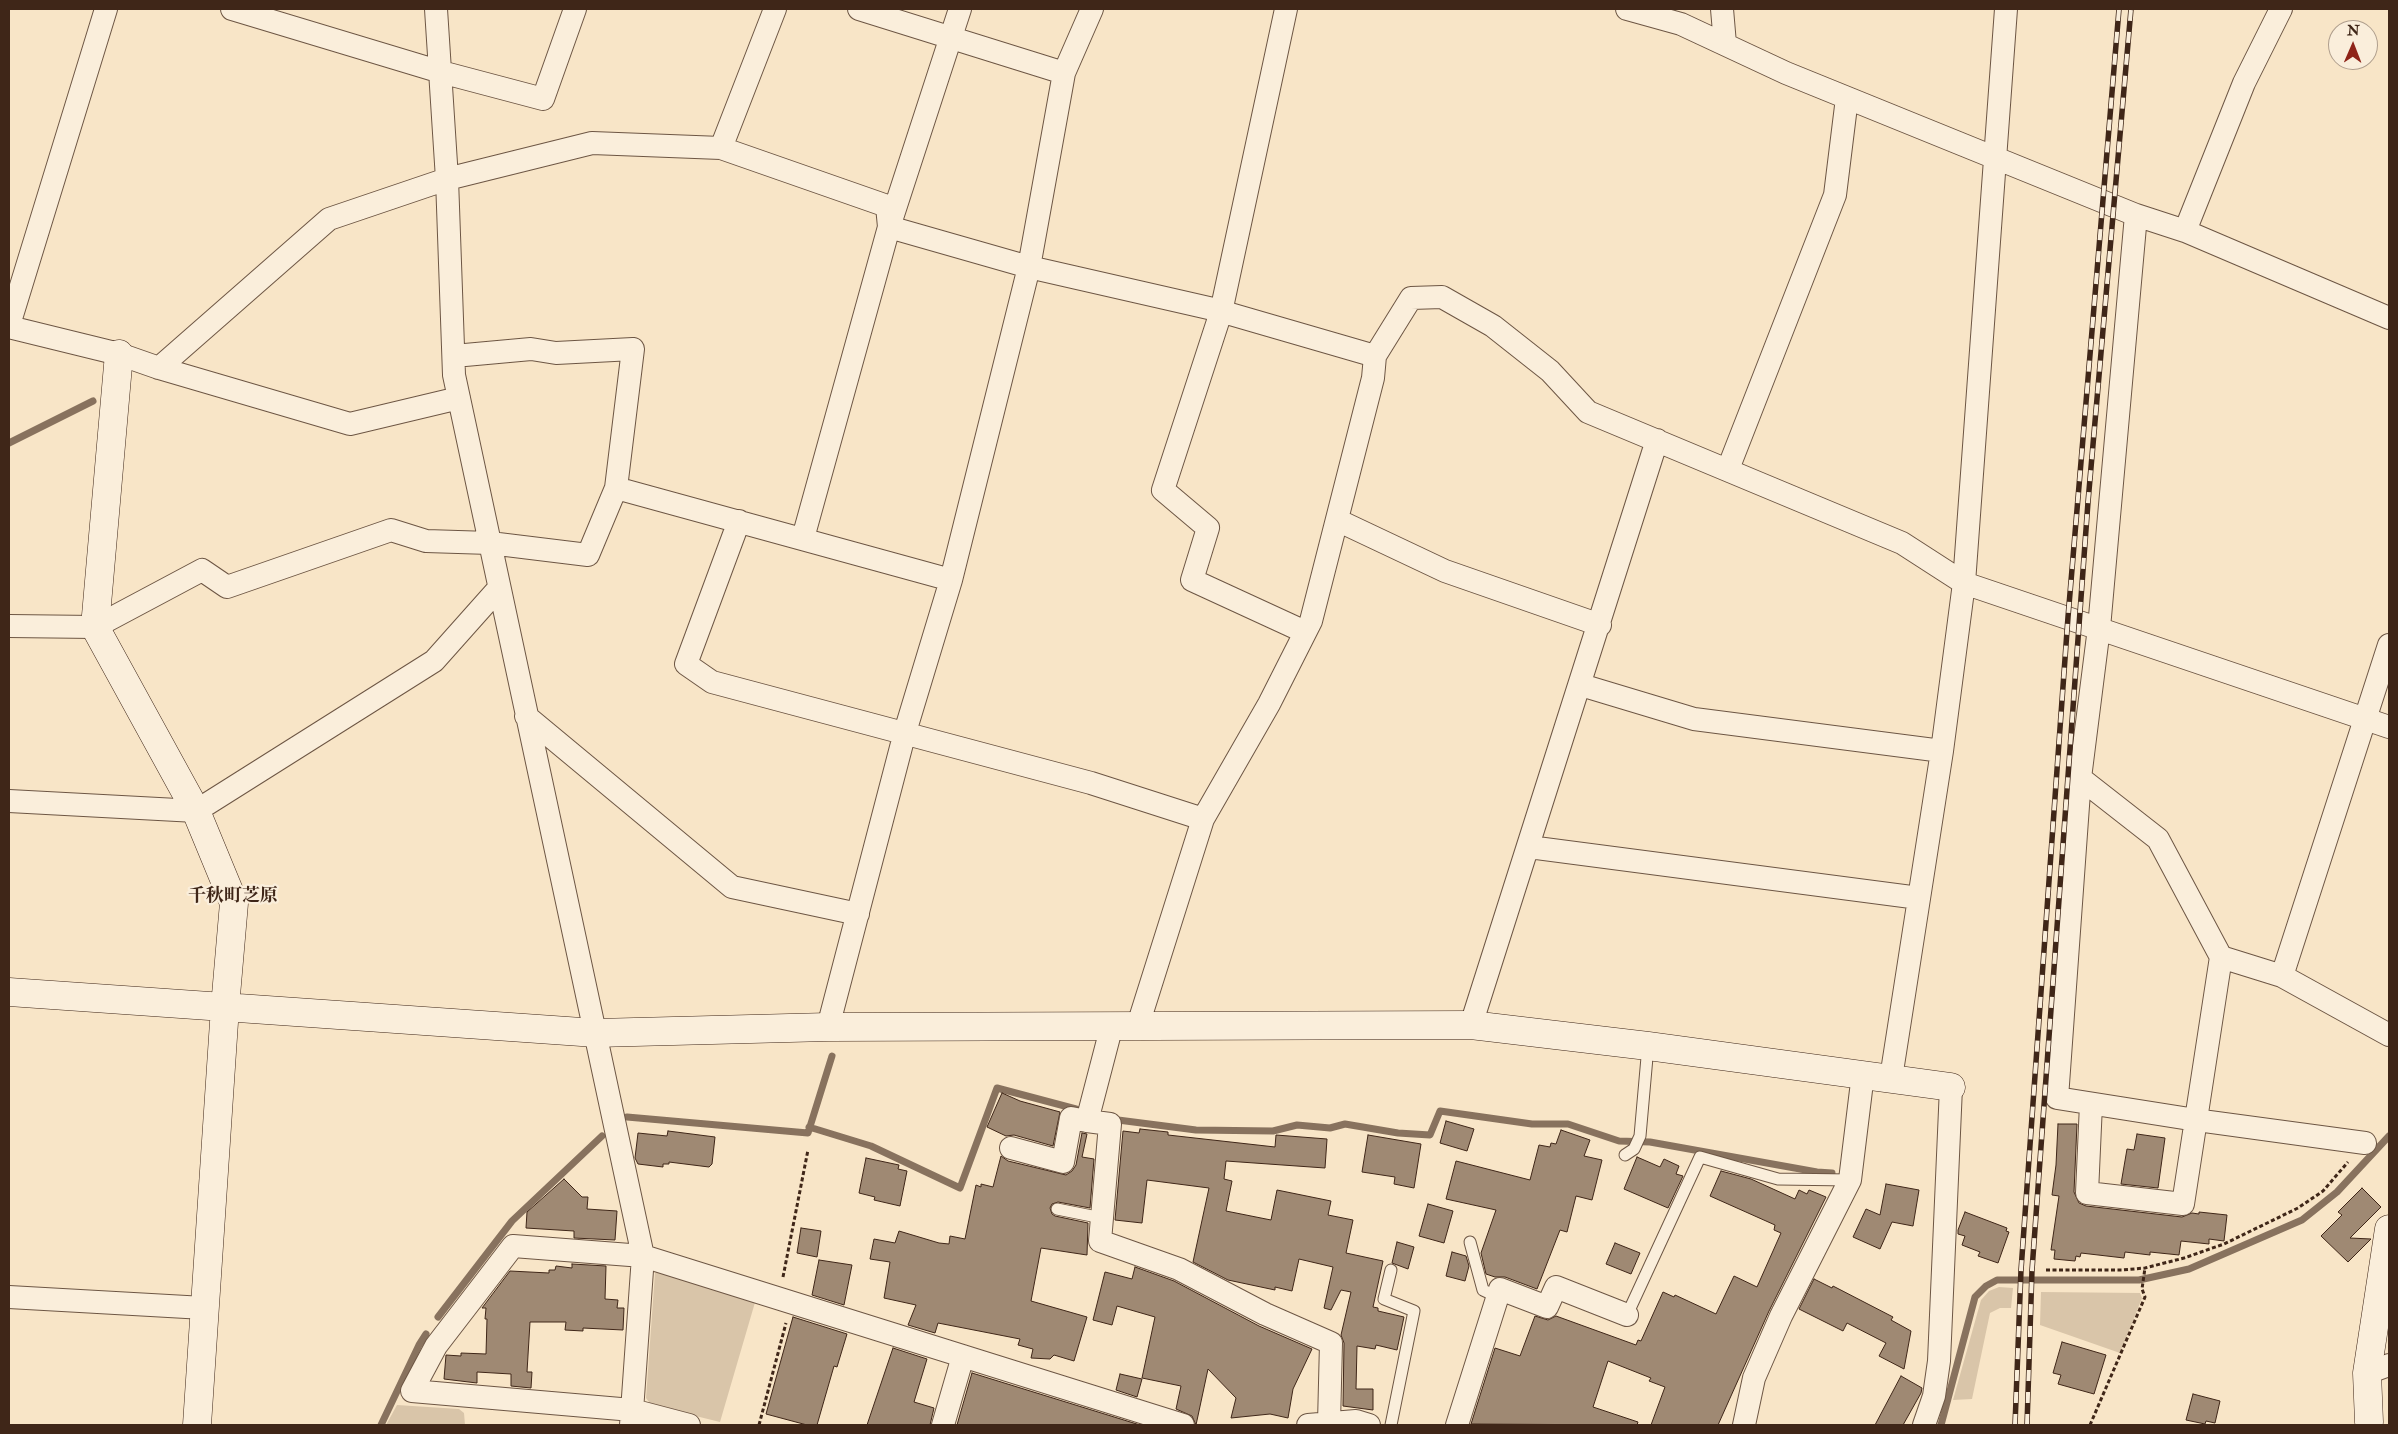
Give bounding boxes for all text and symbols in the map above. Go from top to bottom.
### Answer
north arrow [2328,20,2378,70]
text: N [2347,22,2360,39]
district label: 千秋町芝原 [188,886,278,908]

